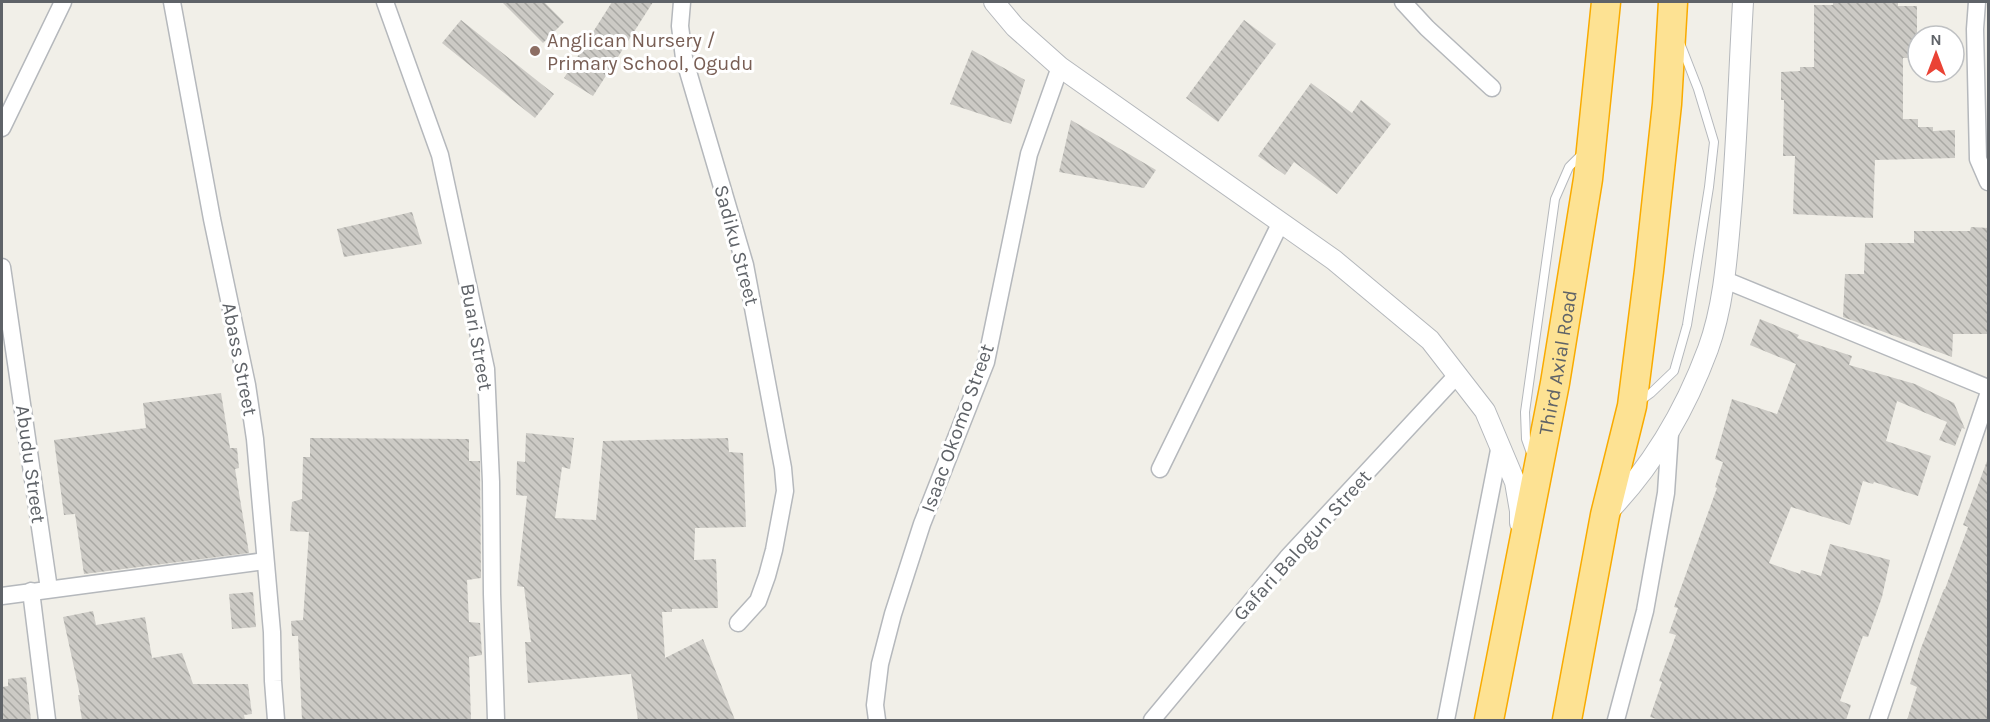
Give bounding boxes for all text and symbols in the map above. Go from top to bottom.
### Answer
north arrow [1906,24,1966,84]
place label: Anglican Nursery / Primary School, Ogudu [547,29,753,75]
text: N [1930,30,1942,49]
marker: Anglican Nursery / Primary School, Ogudu [528,44,542,58]
street label: Sadiku Street [709,182,764,308]
street label: Buari Street [456,282,497,393]
street label: Third Axial Road [1534,288,1582,437]
street label: Abass Street [217,300,262,418]
street label: Isaac Okomo Street [916,340,999,516]
street label: Abudu Street [11,404,50,525]
street label: Gafari Balogun Street [1229,465,1376,625]

